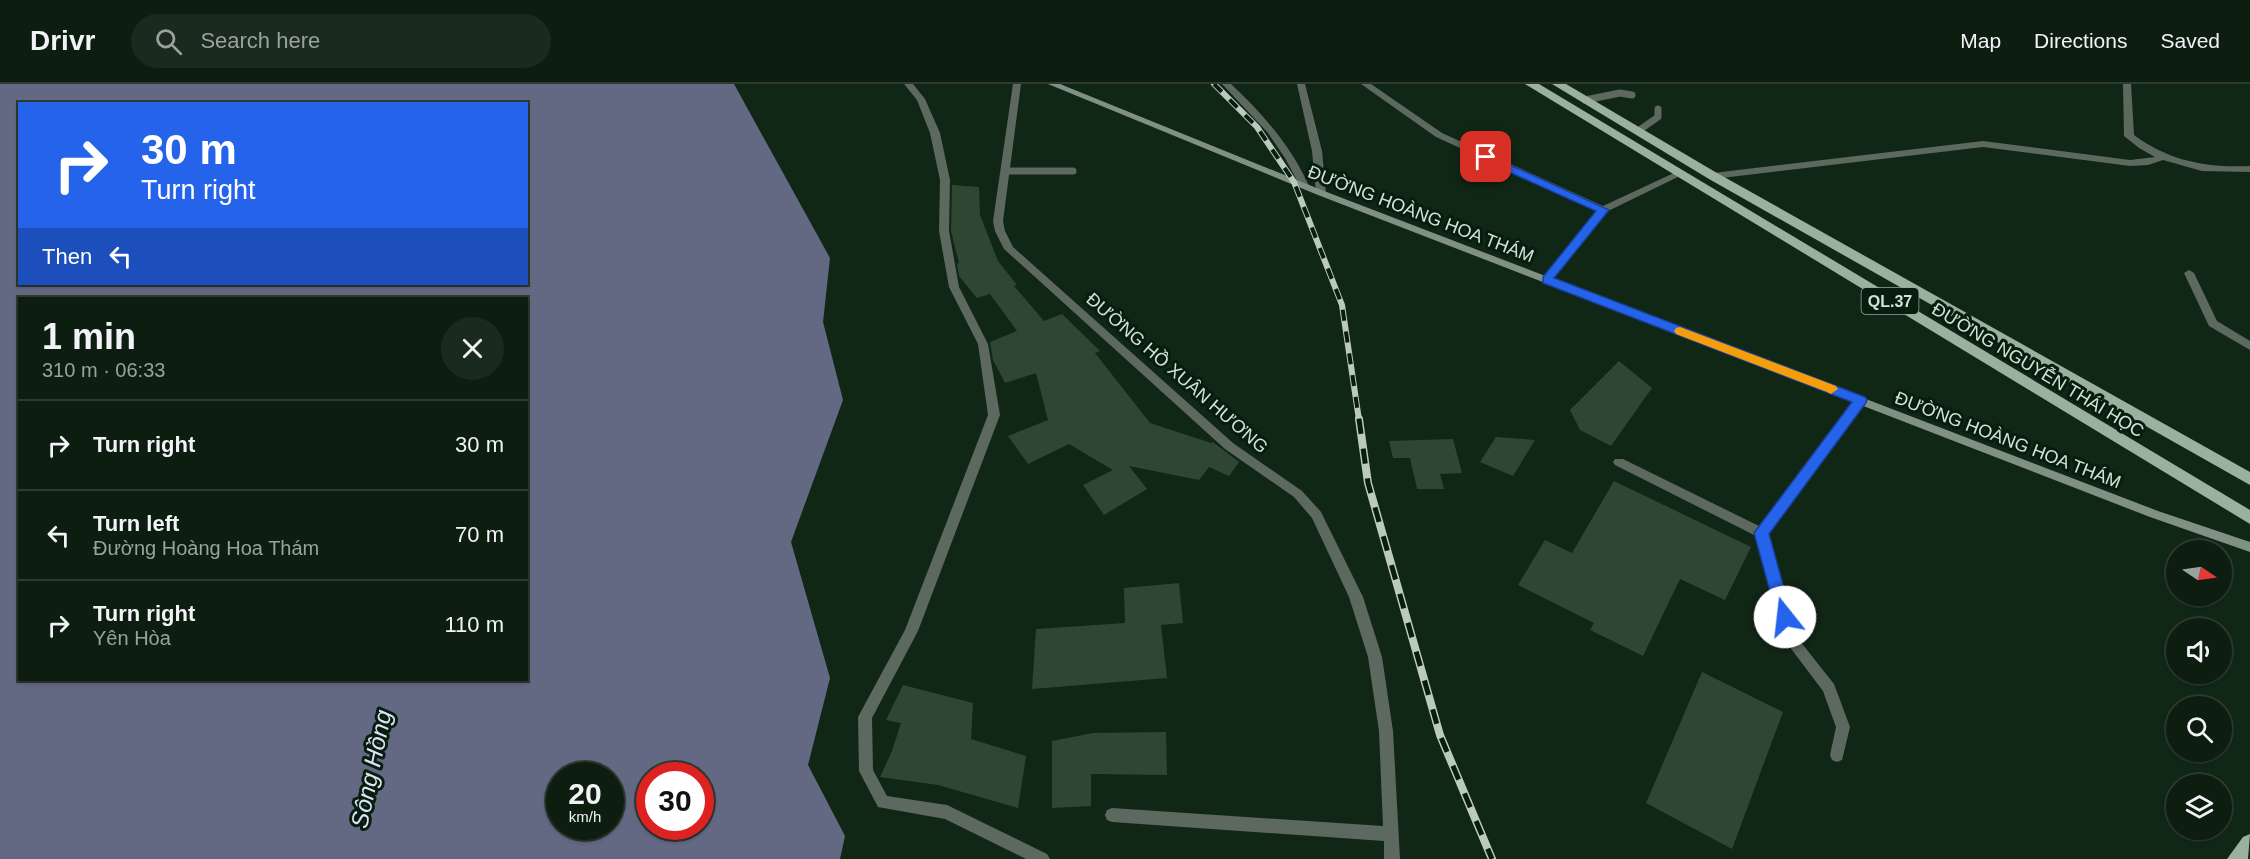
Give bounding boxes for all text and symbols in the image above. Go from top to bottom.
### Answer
search box [131,14,551,68]
text: Drivr [30,25,95,56]
icon: search [152,25,185,58]
text: Search here [200,28,320,53]
text: Map [1960,29,2001,52]
text: Directions [2034,29,2127,52]
text: Saved [2160,29,2220,52]
icon: right [42,126,120,204]
text: 30 m [141,126,237,173]
pin [1460,131,1511,182]
icon: arrive [1469,140,1502,173]
street label: ĐƯỜNG HOÀNG HOA THÁM [1305,161,1537,266]
text: Turn right [141,175,256,205]
icon: left [104,240,137,273]
text: Then [42,244,92,269]
street label: ĐƯỜNG HỒ XUÂN HƯƠNG [1082,288,1272,457]
road number: QL.37 [1862,288,1918,314]
street label: ĐƯỜNG NGUYỄN THÁI HỌC [1928,298,2148,441]
text: 1 min [42,316,136,357]
button: close [441,317,504,380]
text: 310 m · 06:33 [42,359,165,381]
street label: ĐƯỜNG HOÀNG HOA THÁM [1892,387,2124,492]
icon: right [42,429,75,462]
text: Turn right [93,432,195,457]
text: 30 m [455,432,504,457]
text: Turn left [93,511,179,536]
icon: left [42,519,75,552]
text: 70 m [455,522,504,547]
text: Đường Hoàng Hoa Thám [93,537,319,559]
north arrow [2166,540,2232,606]
map controls [2166,540,2232,840]
position arrow [1753,585,1817,649]
text: Turn right [93,601,195,626]
icon: right [42,609,75,642]
text: 110 m [444,612,504,637]
button: sound [2166,618,2232,684]
text: Yên Hòa [93,627,171,649]
button: search [2166,696,2232,762]
water label: Sông Hồng [345,707,397,831]
speed limit sign: 30 [636,762,714,840]
button: layers [2166,774,2232,840]
text: 20 [568,777,602,810]
text: km/h [569,808,601,825]

